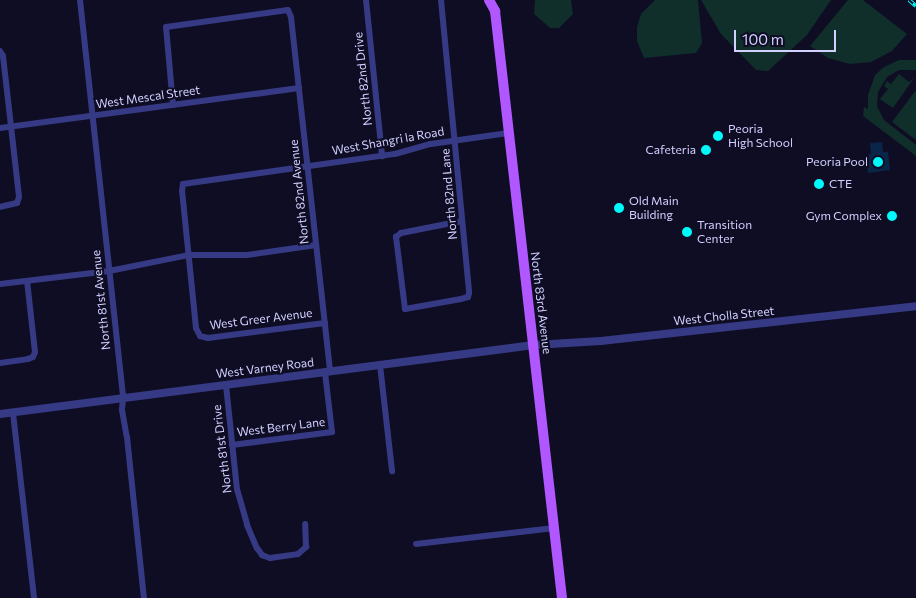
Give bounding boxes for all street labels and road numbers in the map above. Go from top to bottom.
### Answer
street label: North 82nd Drive [351,31,375,127]
street label: West Mescal Street [95,83,201,111]
street label: West Shangri la Road [331,124,445,158]
street label: North 82nd Avenue [286,139,312,245]
street label: North 82nd Lane [438,148,460,240]
street label: North 81st Avenue [89,249,113,351]
street label: North 83rd Avenue [528,251,554,355]
street label: West Cholla Street [673,304,775,328]
street label: West Greer Avenue [209,306,313,332]
street label: West Varney Road [215,355,315,381]
street label: North 81st Drive [209,404,235,494]
street label: West Berry Lane [236,414,326,440]

